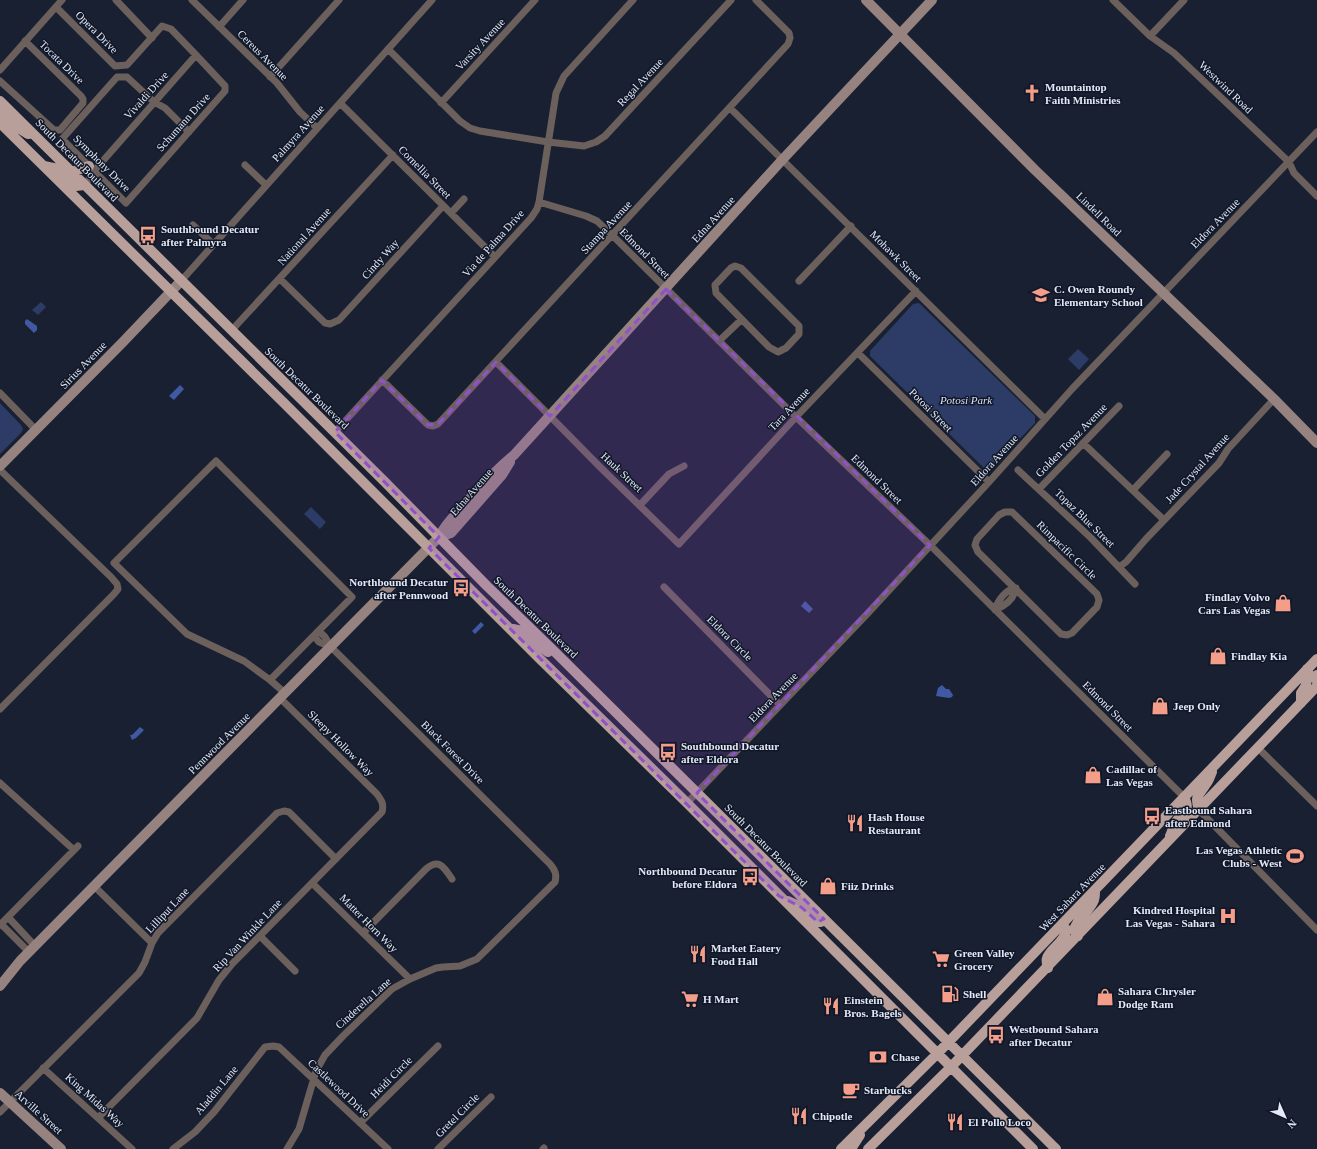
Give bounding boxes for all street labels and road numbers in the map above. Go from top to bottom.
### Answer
street label: Opera Drive [73,8,121,56]
street label: Varsity Avenue [453,15,507,72]
street label: Cereus Avenue [235,27,291,83]
street label: Tocata Drive [37,38,87,86]
street label: Regal Avenue [615,55,665,108]
street label: Westwind Road [1197,58,1256,116]
street label: Vivaldi Drive [121,69,171,121]
street label: Schumann Drive [154,90,212,154]
street label: Palmyra Avenue [269,102,327,164]
street label: South Decatur Boulevard [33,116,121,204]
street label: Symphony Drive [71,132,133,194]
street label: Cornellia Street [396,143,454,201]
street label: Lindell Road [1074,190,1124,239]
street label: Edna Avenue [689,193,737,245]
street label: Eldora Avenue [1188,195,1242,250]
street label: Stampa Avenue [578,198,634,256]
street label: National Avenue [275,205,333,267]
street label: Via de Palma Drive [460,207,526,279]
street label: Edmond Street [618,226,672,280]
street label: Mohawk Street [868,228,924,284]
street label: Cindy Way [359,236,401,281]
street label: Sirius Avenue [57,339,109,391]
street label: South Decatur Boulevard [263,345,352,431]
street label: Tara Avenue [766,385,812,433]
street label: Potosi Street [907,386,955,434]
street label: Golden Topaz Avenue [1033,401,1109,479]
street label: Jade Crystal Avenue [1163,431,1232,505]
street label: Eldora Avenue [968,432,1020,488]
street label: Hauk Street [599,450,645,494]
street label: Edmond Street [849,452,905,506]
street label: Edna Avenue [447,466,495,518]
street label: Topaz Blue Street [1053,486,1117,550]
street label: Rimpacific Circle [1035,518,1099,582]
street label: South Decatur Boulevard [492,574,581,660]
street label: Eldora Circle [705,613,755,663]
street label: Eldora Avenue [746,669,800,724]
street label: Edmond Street [1081,679,1135,733]
street label: Sleepy Hollow Way [306,708,377,779]
street label: Pennwood Avenue [186,710,252,776]
street label: Black Forest Drive [419,718,487,786]
street label: South Decatur Boulevard [722,801,810,889]
street label: West Sahara Avenue [1036,860,1108,934]
street label: Lilliput Lane [143,885,191,935]
street label: Matter Horn Way [337,891,401,955]
street label: Rip Van Winkle Lane [210,896,284,974]
street label: Cinderella Lane [333,975,393,1031]
street label: Heidi Circle [368,1054,414,1100]
street label: Castlewood Drive [306,1056,372,1120]
street label: Aladdin Lane [192,1063,240,1117]
street label: King Midas Way [63,1071,127,1130]
street label: Arville Street [13,1088,65,1136]
street label: Gretel Circle [433,1090,482,1139]

